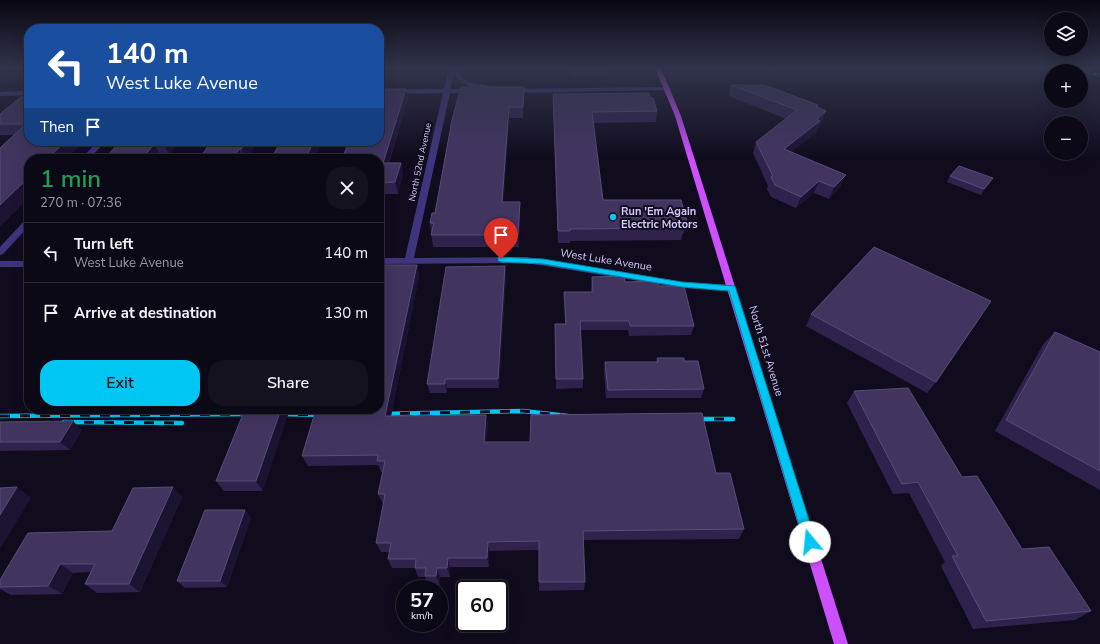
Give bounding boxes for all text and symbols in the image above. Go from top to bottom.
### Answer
map controls [1044,12,1088,160]
button: layers [1044,12,1088,56]
text: 140 m [106,35,189,73]
icon: left [40,40,92,92]
button: + [1044,64,1088,108]
text: West Luke Avenue [106,71,258,95]
icon: arrive [82,116,104,138]
button: − [1044,116,1088,160]
text: Then [40,117,74,137]
street label: North 52nd Avenue [406,122,434,202]
text: 1 min [40,163,101,195]
button: close [326,167,368,209]
text: 270 m · 07:36 [40,194,122,212]
place label: Run 'Em Again Electric Motors [621,204,698,232]
marker: Run 'Em Again Electric Motors [608,212,618,222]
pin [484,218,518,259]
icon: arrive [490,224,512,246]
text: Turn left [74,234,133,254]
icon: left [40,242,62,264]
text: 140 m [324,243,368,263]
street label: West Luke Avenue [559,245,653,275]
text: West Luke Avenue [74,254,184,272]
icon: arrive [40,302,62,324]
text: Arrive at destination [74,303,217,323]
text: 130 m [324,303,368,323]
street label: North 51st Avenue [745,304,787,398]
button: Exit [40,360,200,406]
button: Share [208,360,368,406]
position arrow [789,521,831,563]
speed limit sign: 60 [456,580,508,632]
text: 57 [410,587,434,614]
text: km/h [411,609,433,623]

